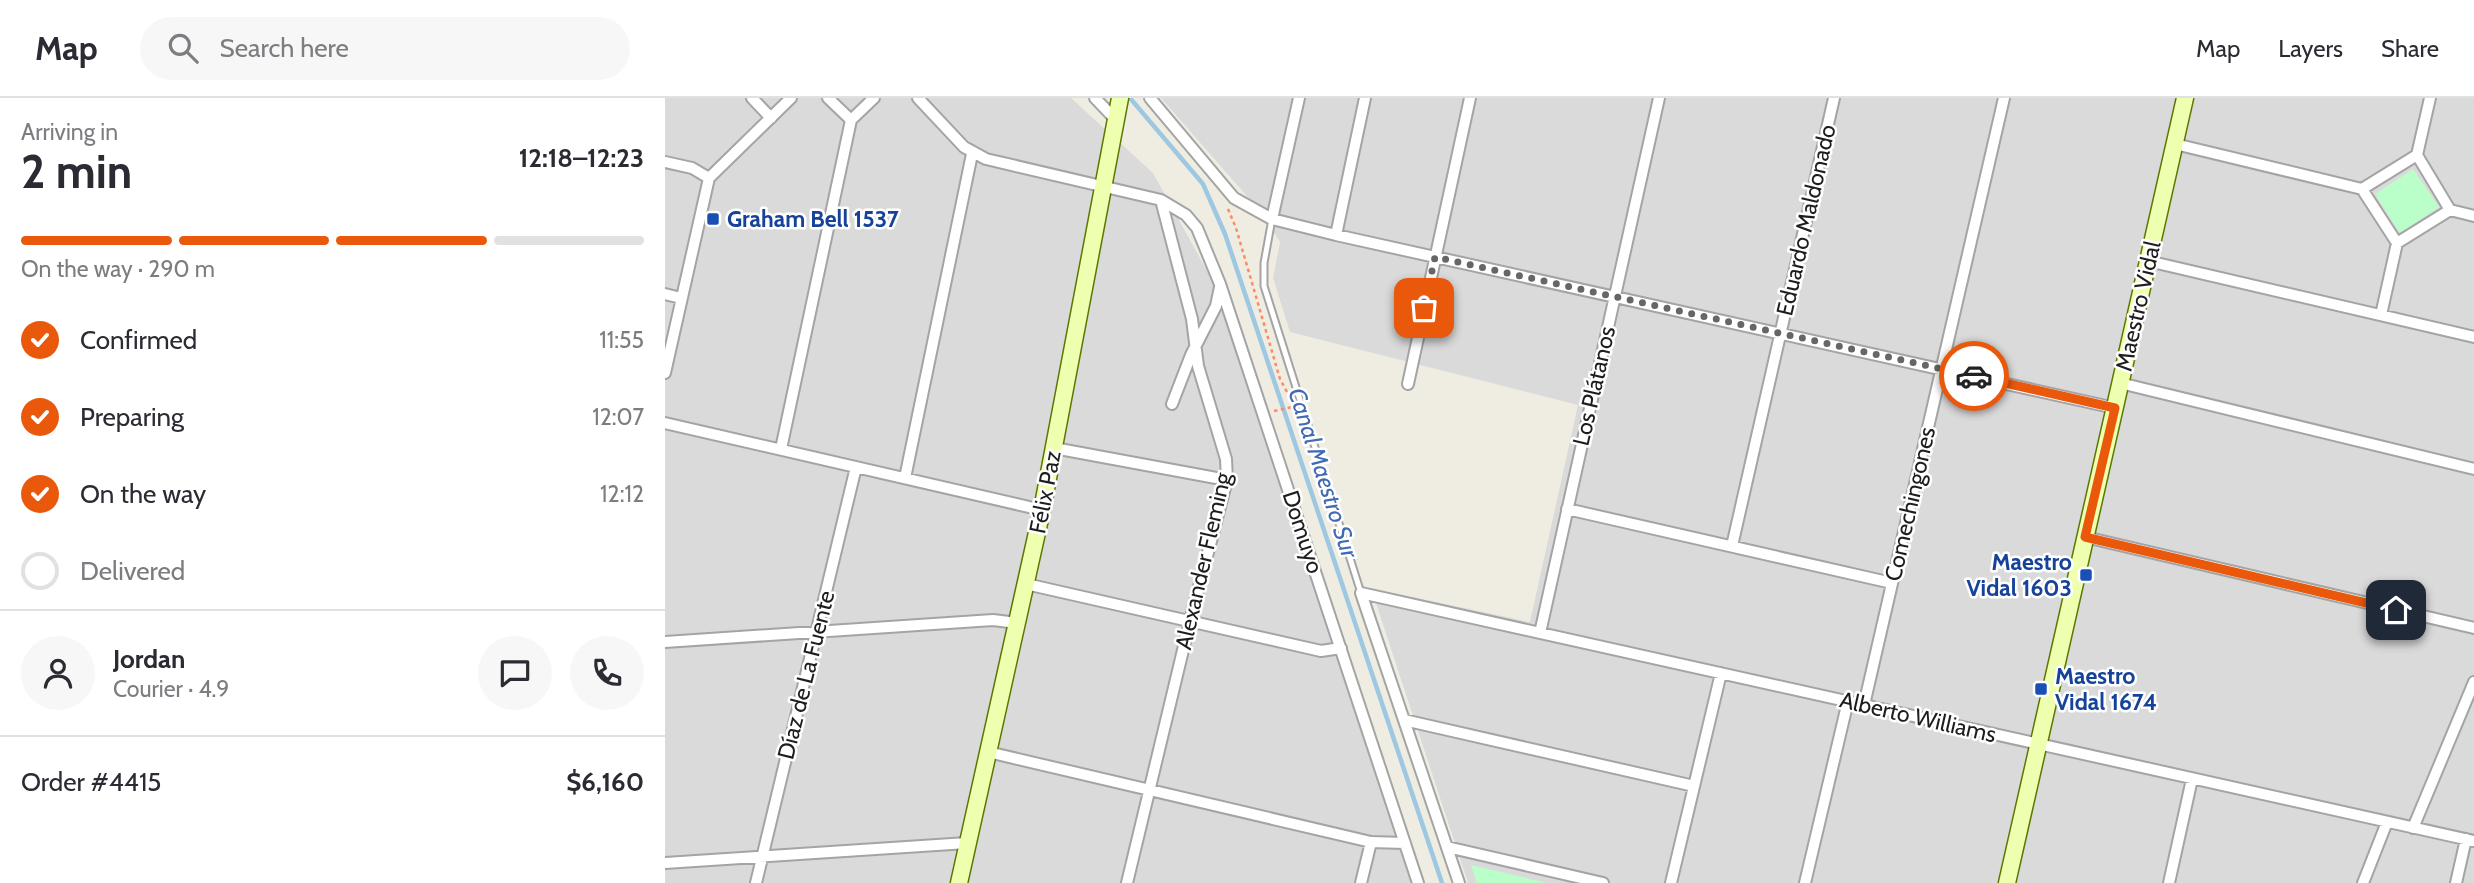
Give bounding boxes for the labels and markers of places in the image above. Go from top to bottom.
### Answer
place label: Graham Bell 1537 [727,205,899,233]
marker: Graham Bell 1537 [705,211,721,227]
pin [1394,278,1454,338]
place label: Maestro Vidal 1603 [1967,548,2072,602]
marker: Maestro Vidal 1603 [2078,567,2094,583]
pin [2366,580,2426,640]
place label: Maestro Vidal 1674 [2055,662,2157,716]
marker: Maestro Vidal 1674 [2033,681,2049,697]

